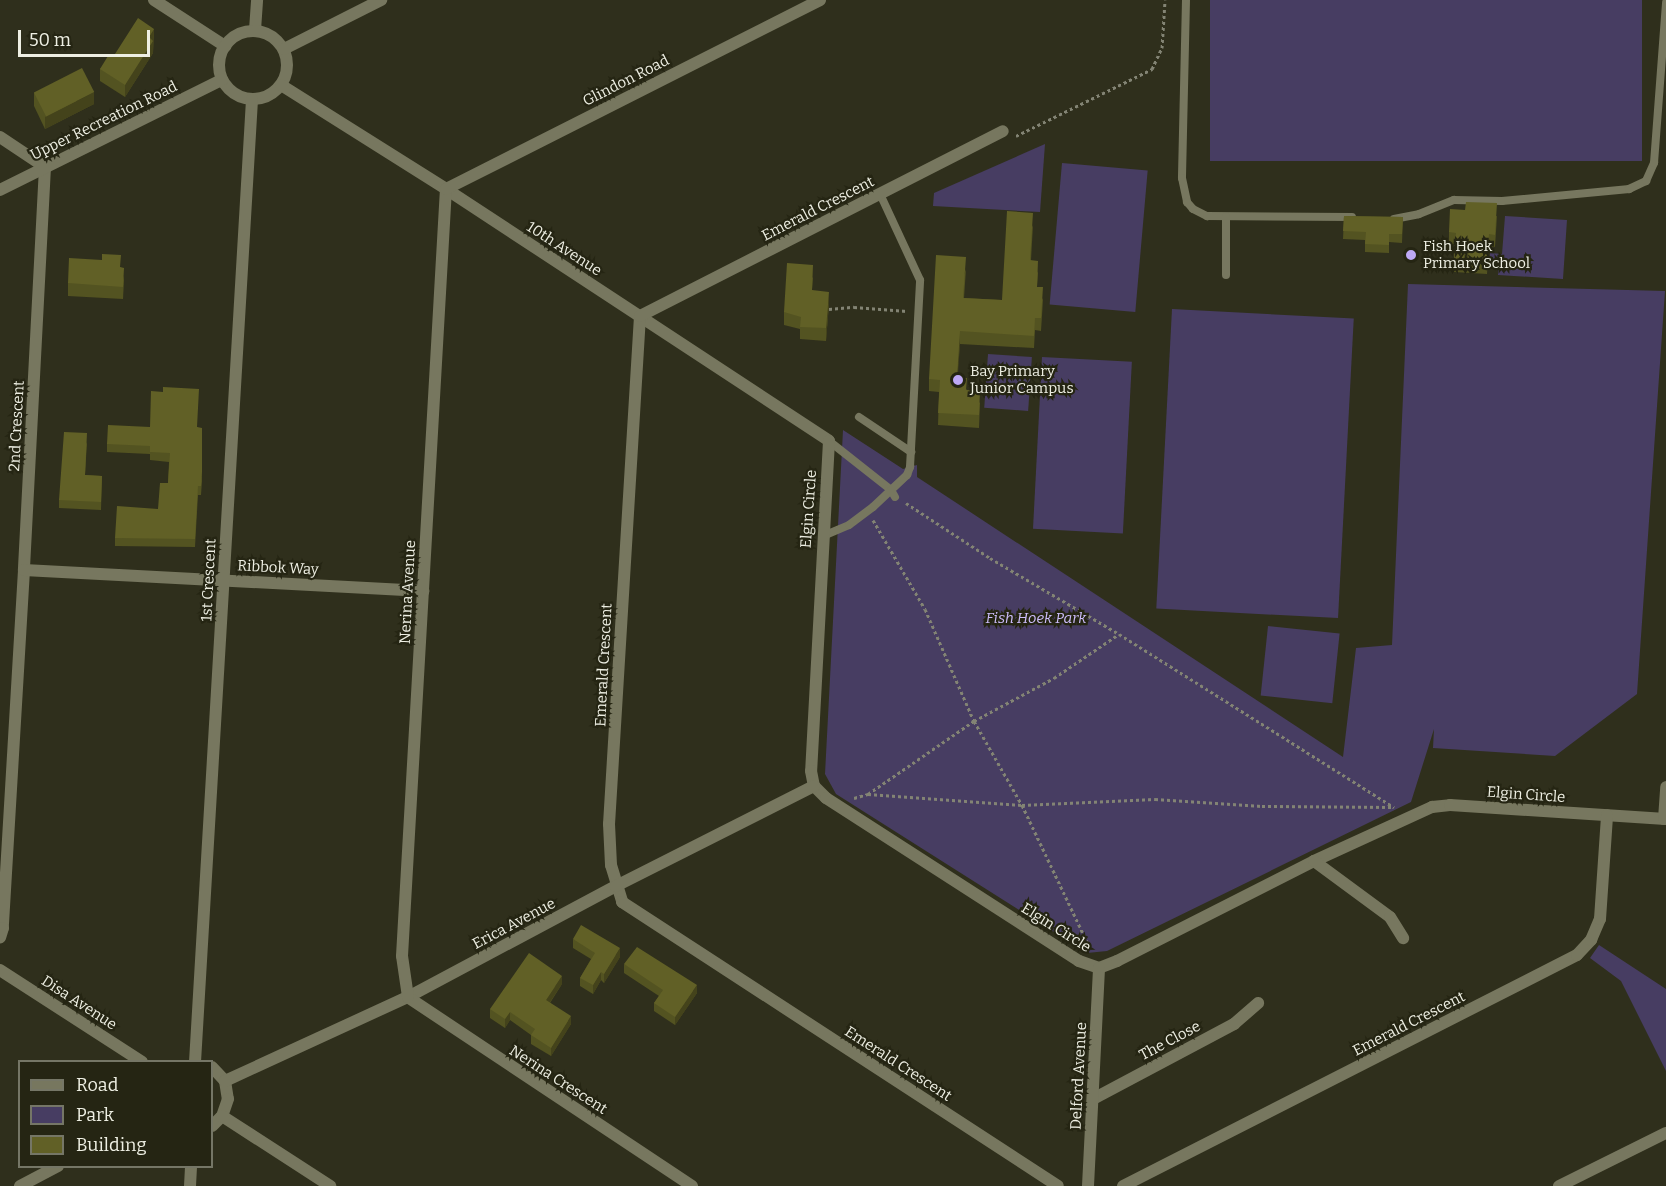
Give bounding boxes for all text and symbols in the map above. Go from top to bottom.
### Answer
scale bar [21,18,153,56]
text: 50 m [29,29,71,51]
street label: Glindon Road [580,52,672,110]
street label: Upper Recreation Road [28,78,180,164]
street label: Emerald Crescent [759,173,877,245]
street label: 10th Avenue [523,218,605,280]
place label: Fish Hoek Primary School [1423,237,1530,272]
marker: Fish Hoek Primary School [1404,248,1418,262]
place label: Bay Primary Junior Campus [970,362,1074,397]
marker: Bay Primary Junior Campus [951,373,965,387]
street label: 2nd Crescent [6,380,28,472]
street label: Elgin Circle [797,469,821,549]
street label: 1st Crescent [198,538,220,622]
street label: Nerina Avenue [396,540,420,644]
street label: Ribbok Way [237,557,319,579]
street label: Emerald Crescent [592,603,616,727]
park label: Fish Hoek Park [986,610,1086,628]
street label: Elgin Circle [1486,783,1566,807]
street label: Erica Avenue [469,895,559,953]
street label: Elgin Circle [1018,900,1094,956]
street label: Disa Avenue [38,972,120,1034]
street label: Emerald Crescent [1350,988,1468,1060]
street label: The Close [1136,1017,1204,1065]
street label: Delford Avenue [1067,1022,1091,1130]
street label: Emerald Crescent [841,1023,955,1105]
street label: Nerina Crescent [506,1042,610,1118]
legend [18,1060,213,1168]
text: Road [76,1074,118,1096]
text: Park [76,1104,114,1126]
text: Building [76,1134,147,1156]

